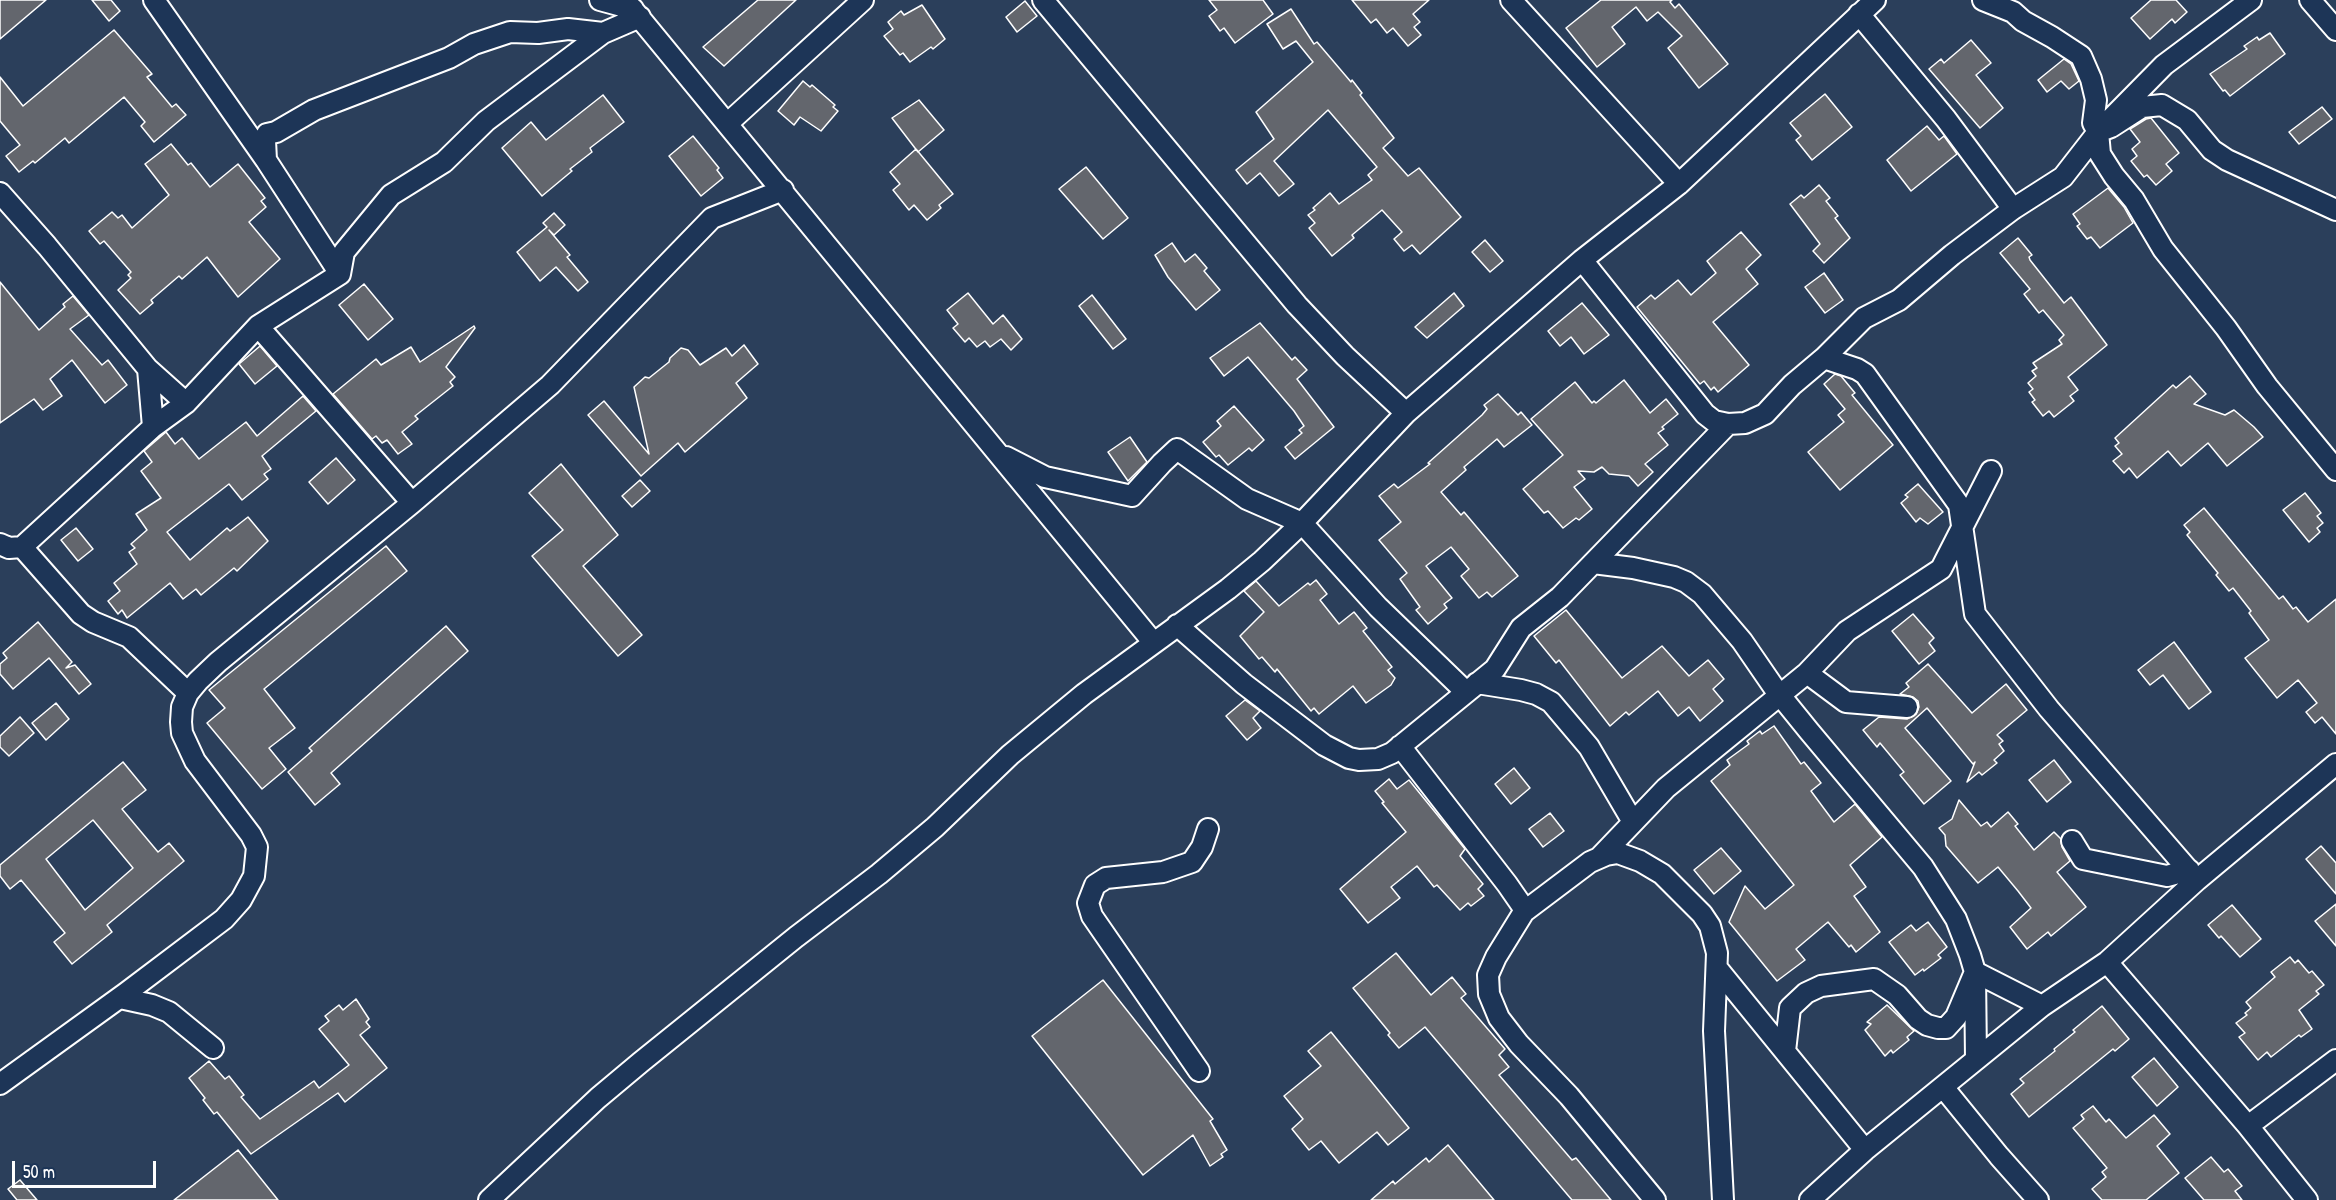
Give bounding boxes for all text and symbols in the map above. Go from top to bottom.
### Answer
scale bar [15,1149,159,1187]
text: 50 m [23,1159,55,1184]

